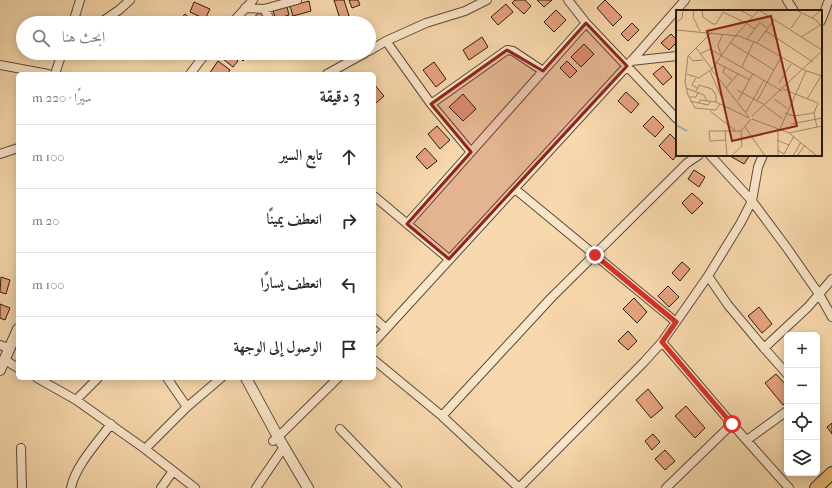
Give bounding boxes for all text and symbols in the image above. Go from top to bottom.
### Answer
inset map [676,10,822,156]
search box [16,16,376,60]
icon: search [30,27,52,49]
text: ابحث هنا [62,28,105,46]
text: 3 دقيقة [320,86,360,106]
text: سيرًا · 220 m [32,90,92,105]
text: تابع السير [280,146,322,164]
icon: ahead [338,146,360,168]
text: 100 m [32,149,65,164]
text: انعطف يمينًا [267,210,322,228]
icon: right [338,210,360,232]
text: 20 m [32,213,59,228]
route end [586,246,604,264]
text: انعطف يسارًا [261,274,322,292]
icon: left [338,274,360,296]
text: 100 m [32,277,65,292]
map controls [784,332,820,476]
button: + [784,332,820,368]
text: الوصول إلى الوجهة [233,338,322,356]
icon: arrive [338,338,360,360]
button: − [784,368,820,404]
button: locate [784,404,820,440]
route start [723,415,741,433]
button: layers [784,440,820,476]

